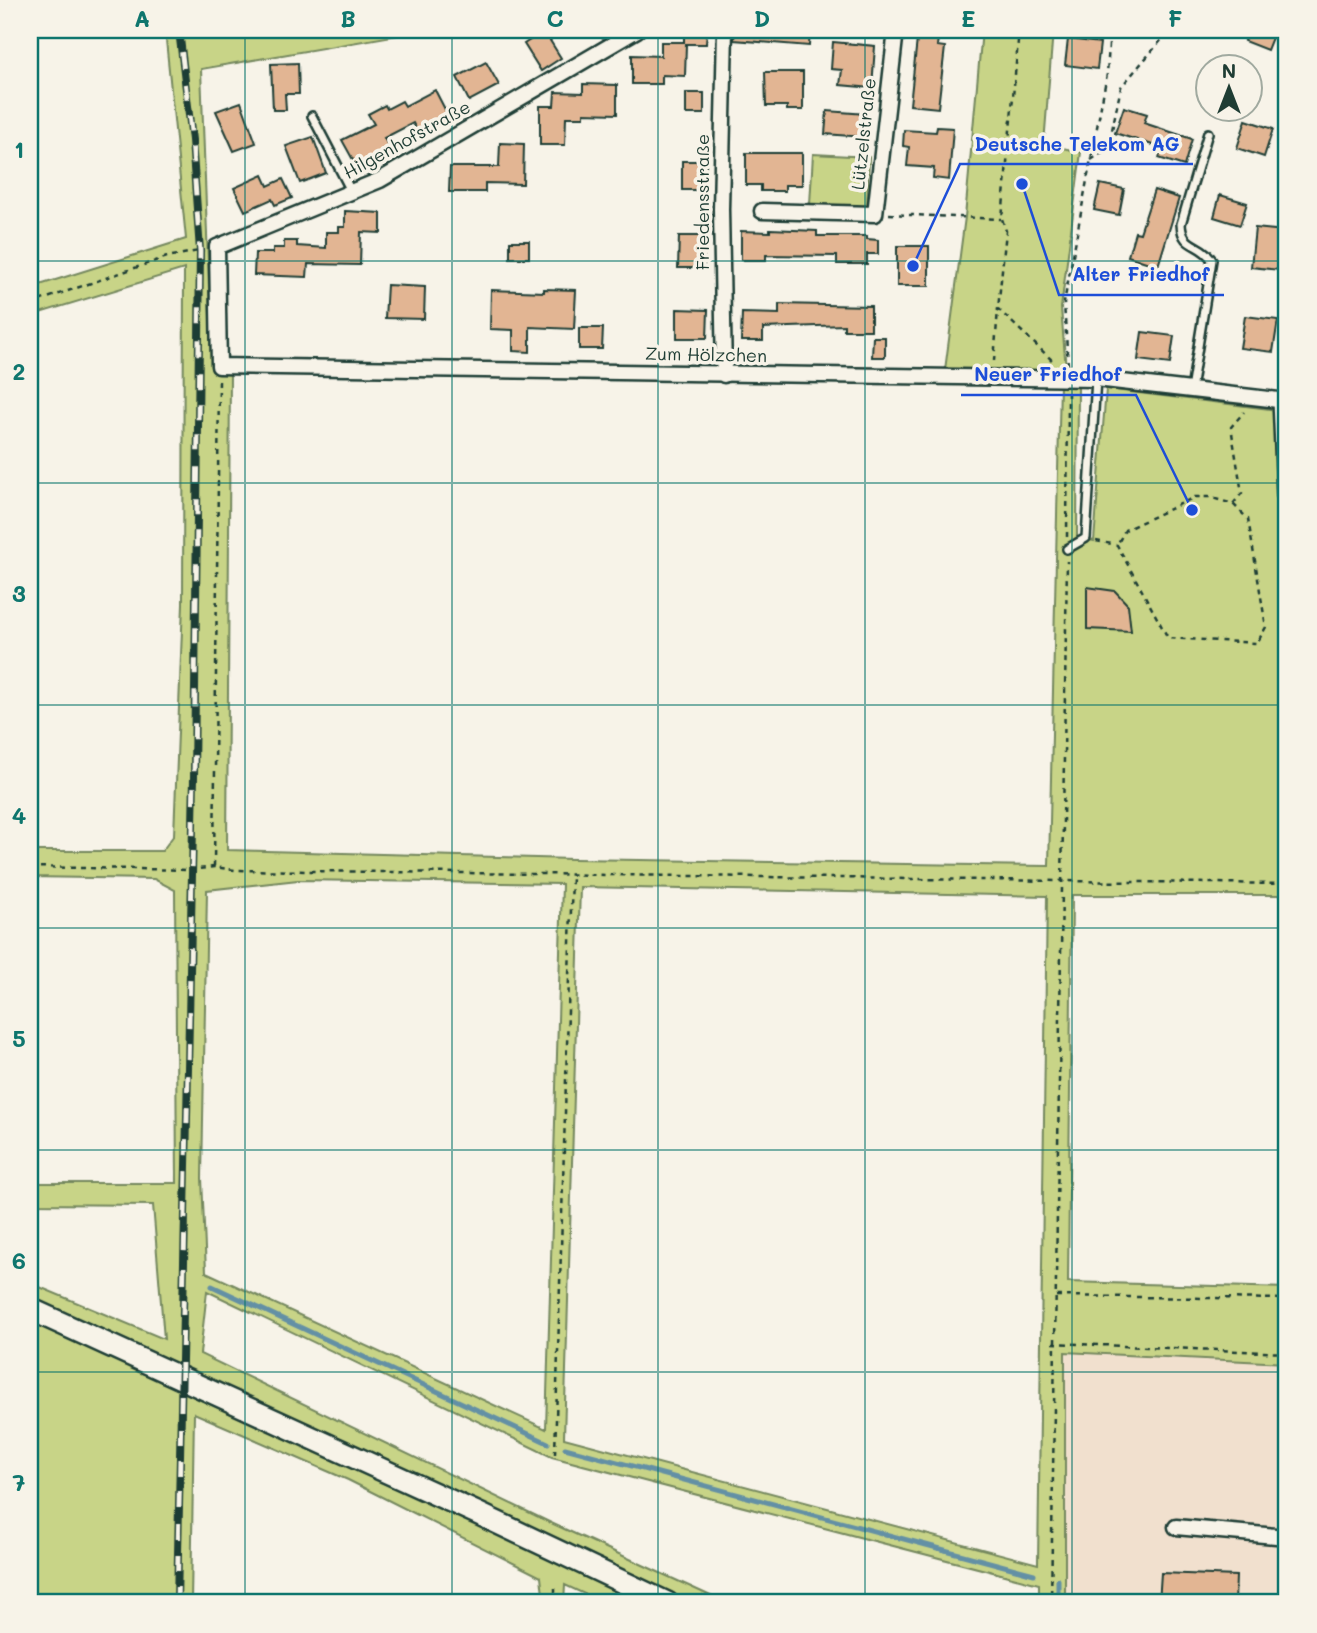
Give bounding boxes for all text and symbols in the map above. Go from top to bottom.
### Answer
text: A [134,3,150,33]
text: B [340,3,356,33]
text: C [546,3,564,33]
text: D [754,3,770,33]
text: E [961,3,975,33]
text: F [1168,3,1182,33]
north arrow [1194,52,1264,122]
text: N [1222,58,1236,83]
street label: Lützelstraße [845,77,881,191]
street label: Hilgenhofstraße [339,94,474,184]
callout: Deutsche Telekom AG [960,124,1193,164]
text: Deutsche Telekom AG [975,131,1180,156]
text: 1 [14,134,24,164]
street label: Friedensstraße [690,134,714,270]
callout: Alter Friedhof [1059,255,1224,295]
text: Alter Friedhof [1072,261,1211,286]
street label: Zum Hölzchen [645,341,767,367]
callout: Neuer Friedhof [961,355,1136,395]
text: 2 [13,356,25,386]
text: Neuer Friedhof [974,361,1122,386]
text: 3 [12,578,26,608]
text: 4 [12,800,26,830]
text: 5 [12,1023,26,1053]
text: 6 [12,1245,26,1275]
text: 7 [13,1467,26,1497]

